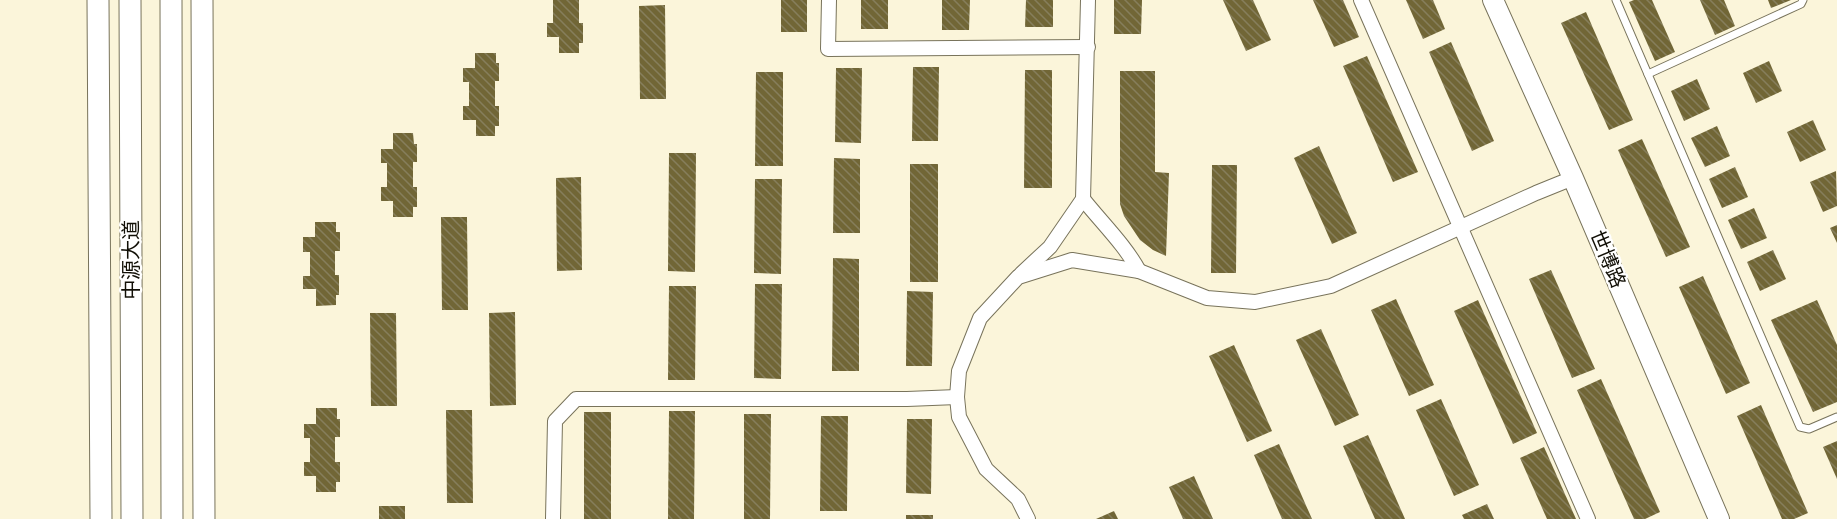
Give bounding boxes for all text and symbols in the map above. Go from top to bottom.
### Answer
street label: 中源大道 [120,220,142,300]
street label: 世博路 [1586,227,1630,291]

